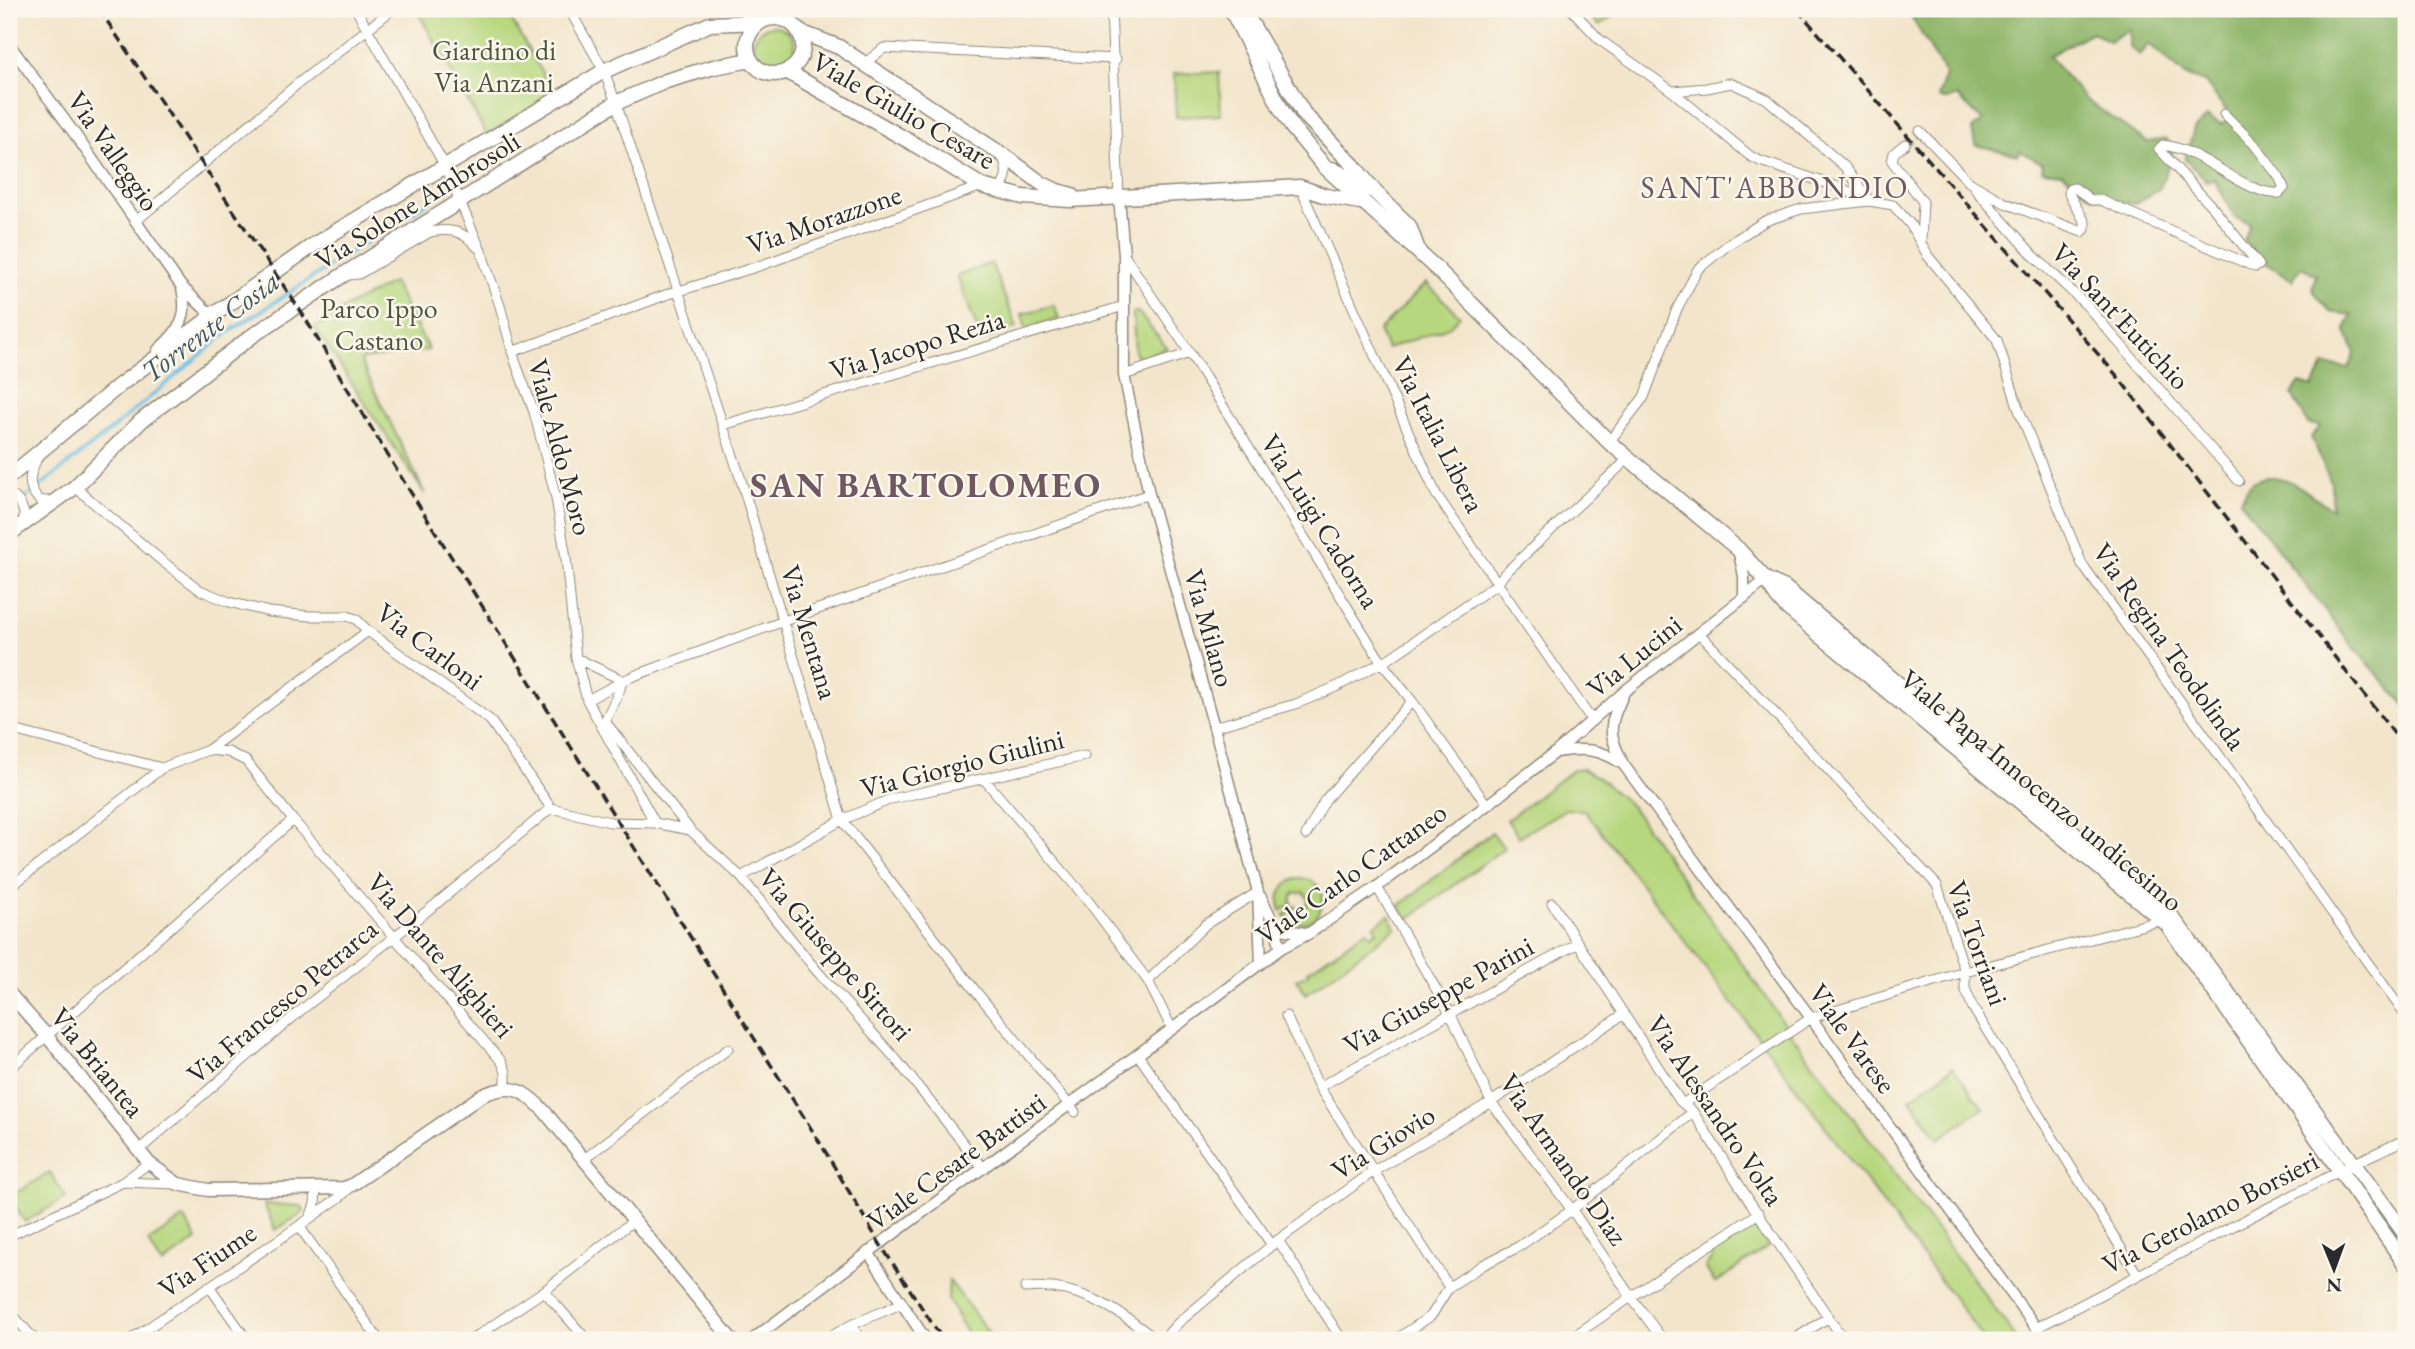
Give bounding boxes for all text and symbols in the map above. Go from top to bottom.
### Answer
park label: Giardino di Via Anzani [432,32,556,100]
street label: Viale Giulio Cesare [806,43,1002,177]
street label: Via Valleggio [60,84,168,218]
street label: Via Solone Ambrosoli [308,122,526,278]
district label: SANT'ABBONDIO [1641,168,1909,207]
street label: Via Morazzone [742,176,906,262]
street label: Via Sant'Eutichio [2044,235,2198,397]
water label: Torrente Cosia [133,261,287,391]
park label: Parco Ippo Castano [320,290,438,358]
street label: Via Jacopo Rezia [825,300,1009,388]
street label: Via Italia Libera [1384,350,1494,519]
street label: Viale Aldo Moro [520,355,602,539]
street label: Via Luigi Cadorna [1253,427,1389,616]
district label: SAN BARTOLOMEO [750,462,1102,507]
street label: Via Regina Teodolinda [2085,535,2255,757]
street label: Via Mentana [773,561,848,704]
street label: Via Milano [1176,565,1244,691]
street label: Via Carloni [369,594,491,698]
street label: Via Lucini [1579,606,1689,706]
street label: Viale Papa Innocenzo undicesimo [1893,661,2191,919]
street label: Via Giorgio Giulini [857,720,1067,806]
street label: Viale Carlo Cattaneo [1248,794,1454,952]
street label: Via Giuseppe Sirtori [751,860,921,1048]
street label: Via Dante Alighieri [359,865,523,1045]
street label: Via Torriani [1939,876,2017,1010]
street label: Via Francesco Petrarca [179,910,386,1091]
street label: Via Giuseppe Parini [1336,928,1540,1062]
street label: Viale Varese [1801,976,1905,1100]
street label: Via Briantea [43,1000,154,1125]
street label: Via Alessandro Volta [1639,1008,1793,1213]
street label: Via Armando Diaz [1492,1066,1637,1252]
street label: Viale Cesare Battisti [859,1084,1053,1238]
street label: Via Giovio [1324,1096,1442,1188]
street label: Via Gerolamo Borsieri [2096,1142,2324,1282]
street label: Via Fiume [151,1214,263,1306]
north arrow [2300,1234,2370,1304]
text: N [2326,1273,2342,1298]

